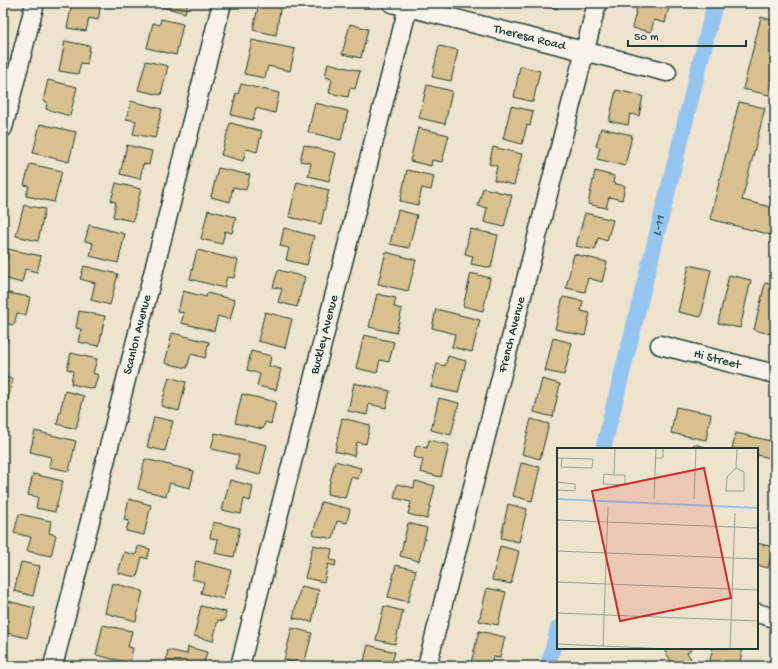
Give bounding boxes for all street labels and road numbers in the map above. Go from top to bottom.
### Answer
street label: Theresa Road [491,21,569,54]
street label: Scanlon Avenue [120,293,155,376]
street label: Buckley Avenue [307,293,342,377]
street label: French Avenue [495,295,529,375]
street label: Hi Street [692,346,744,373]

